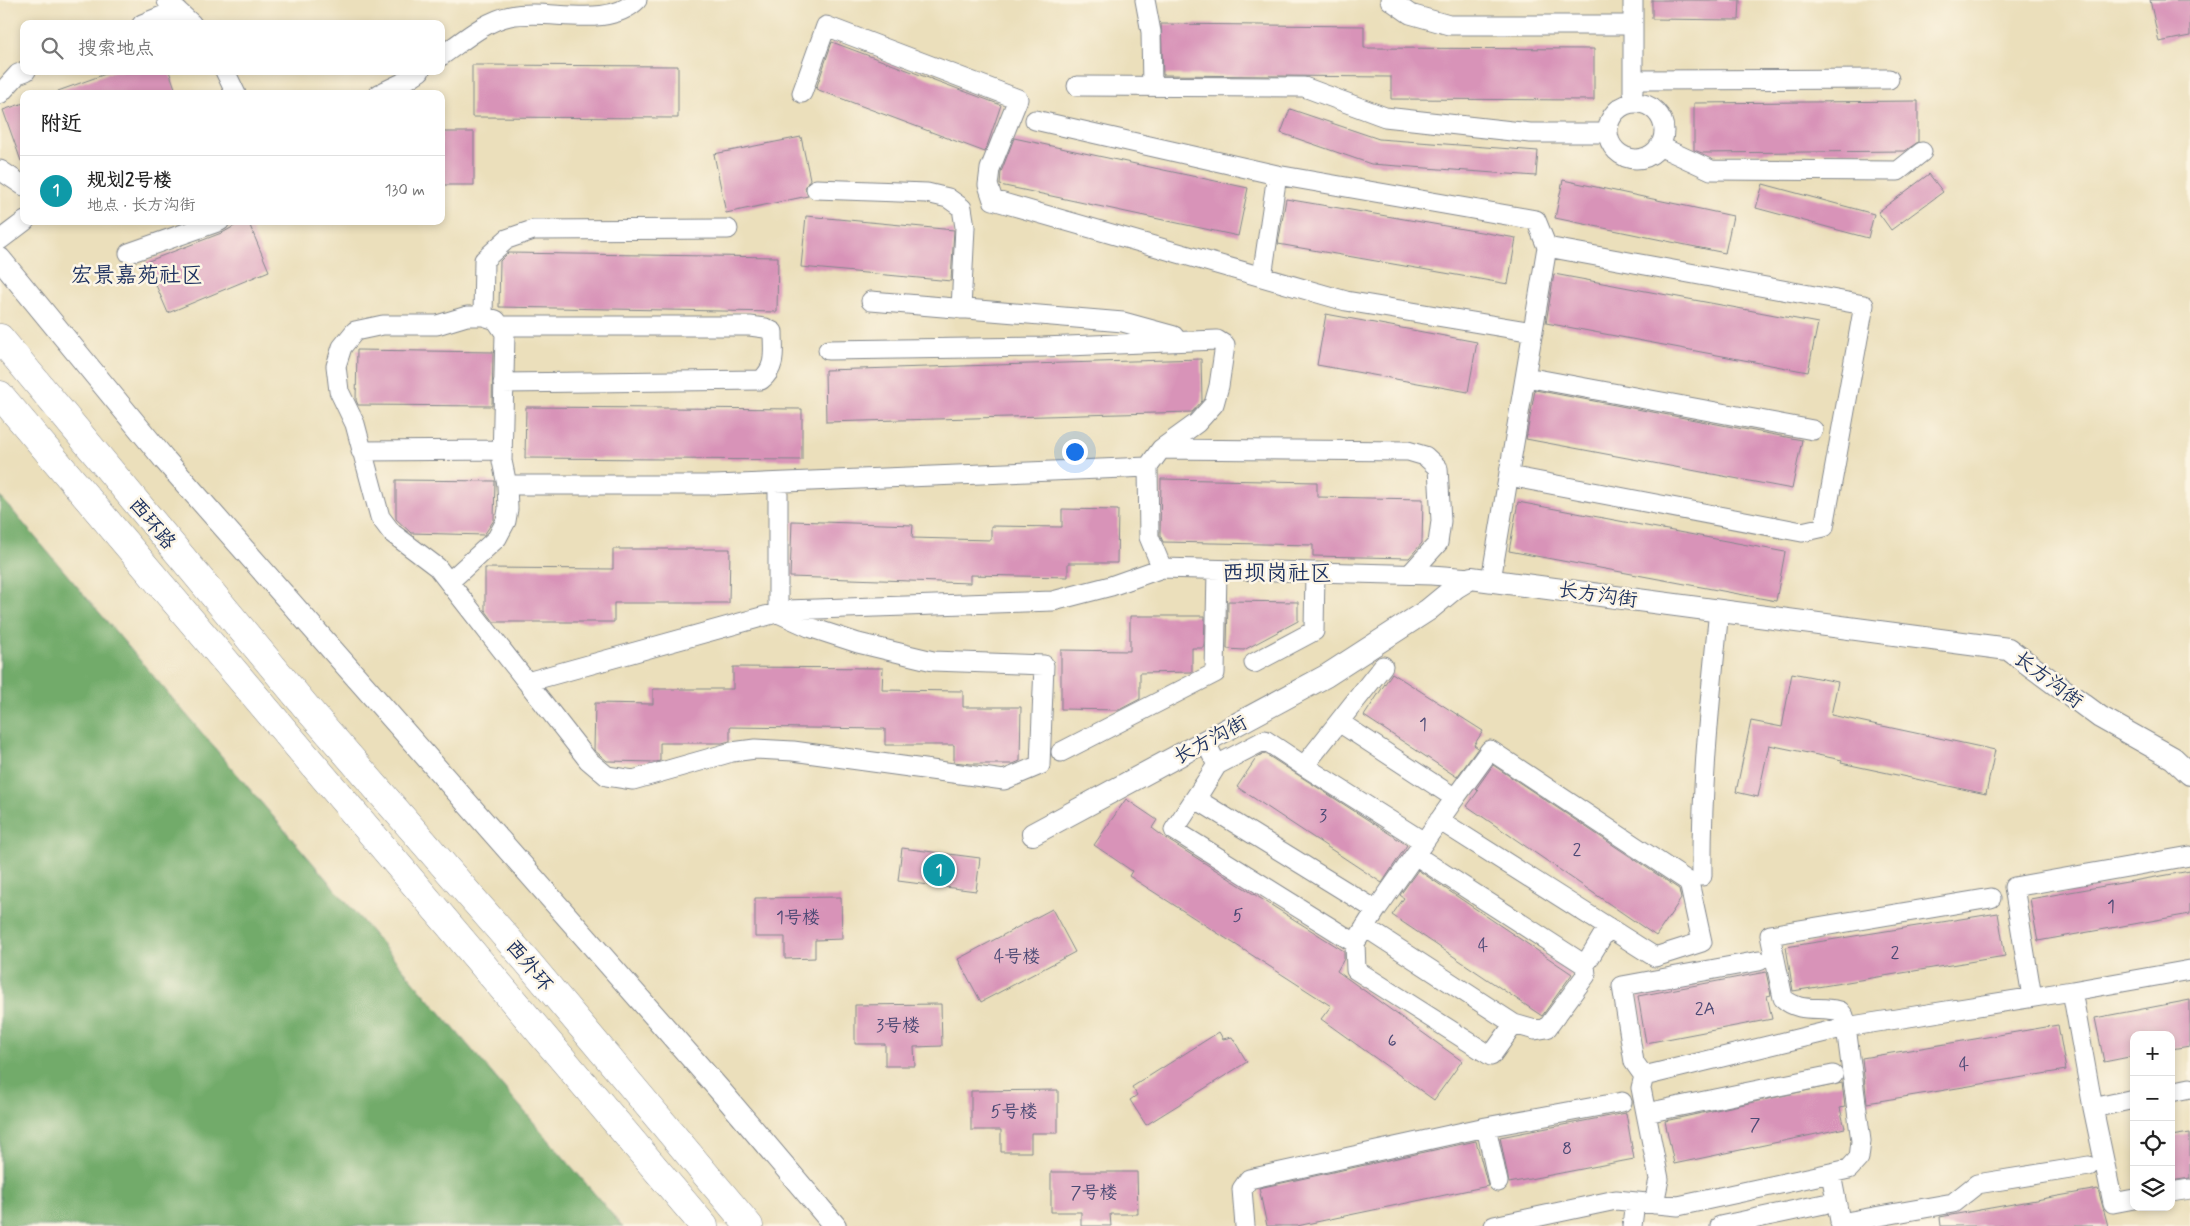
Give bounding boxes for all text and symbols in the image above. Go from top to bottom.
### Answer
search box [20,20,445,75]
icon: search [38,34,66,62]
text: 搜索地点 [78,36,154,61]
text: 附近 [40,110,82,138]
text: 规划2号楼 [87,168,172,193]
text: 1 [52,180,60,201]
text: 130 m [384,180,425,201]
text: 地点 · 长方沟街 [87,195,195,216]
district label: 宏景嘉苑社区 [71,262,203,290]
your location [1062,439,1088,465]
street label: 西环路 [122,492,182,556]
district label: 西坝岗社区 [1222,560,1332,588]
street label: 长方沟街 [1556,577,1639,614]
street label: 长方沟街 [2008,645,2088,715]
street label: 长方沟街 [1169,710,1252,771]
house number: 1 [1419,713,1427,737]
house number: 3 [1319,804,1327,828]
house number: 2 [1573,838,1582,862]
pin: 1 [923,851,955,889]
house number: 1 [2107,895,2115,919]
house number: 5 [1233,904,1244,928]
house number: 1号楼 [776,906,820,930]
street label: 西外环 [499,934,558,998]
house number: 4 [1478,934,1488,958]
house number: 2 [1891,941,1900,965]
house number: 4号楼 [994,945,1040,969]
house number: 2A [1695,997,1715,1021]
house number: 3号楼 [876,1014,920,1038]
house number: 6 [1387,1029,1397,1053]
map controls [2130,1031,2175,1211]
button: + [2130,1031,2175,1076]
house number: 4 [1959,1053,1969,1077]
button: − [2130,1076,2175,1121]
house number: 5号楼 [991,1100,1037,1124]
house number: 7 [1750,1113,1761,1137]
button: locate [2130,1121,2175,1166]
house number: 8 [1562,1137,1572,1161]
button: layers [2130,1166,2175,1211]
house number: 7号楼 [1071,1181,1117,1205]

